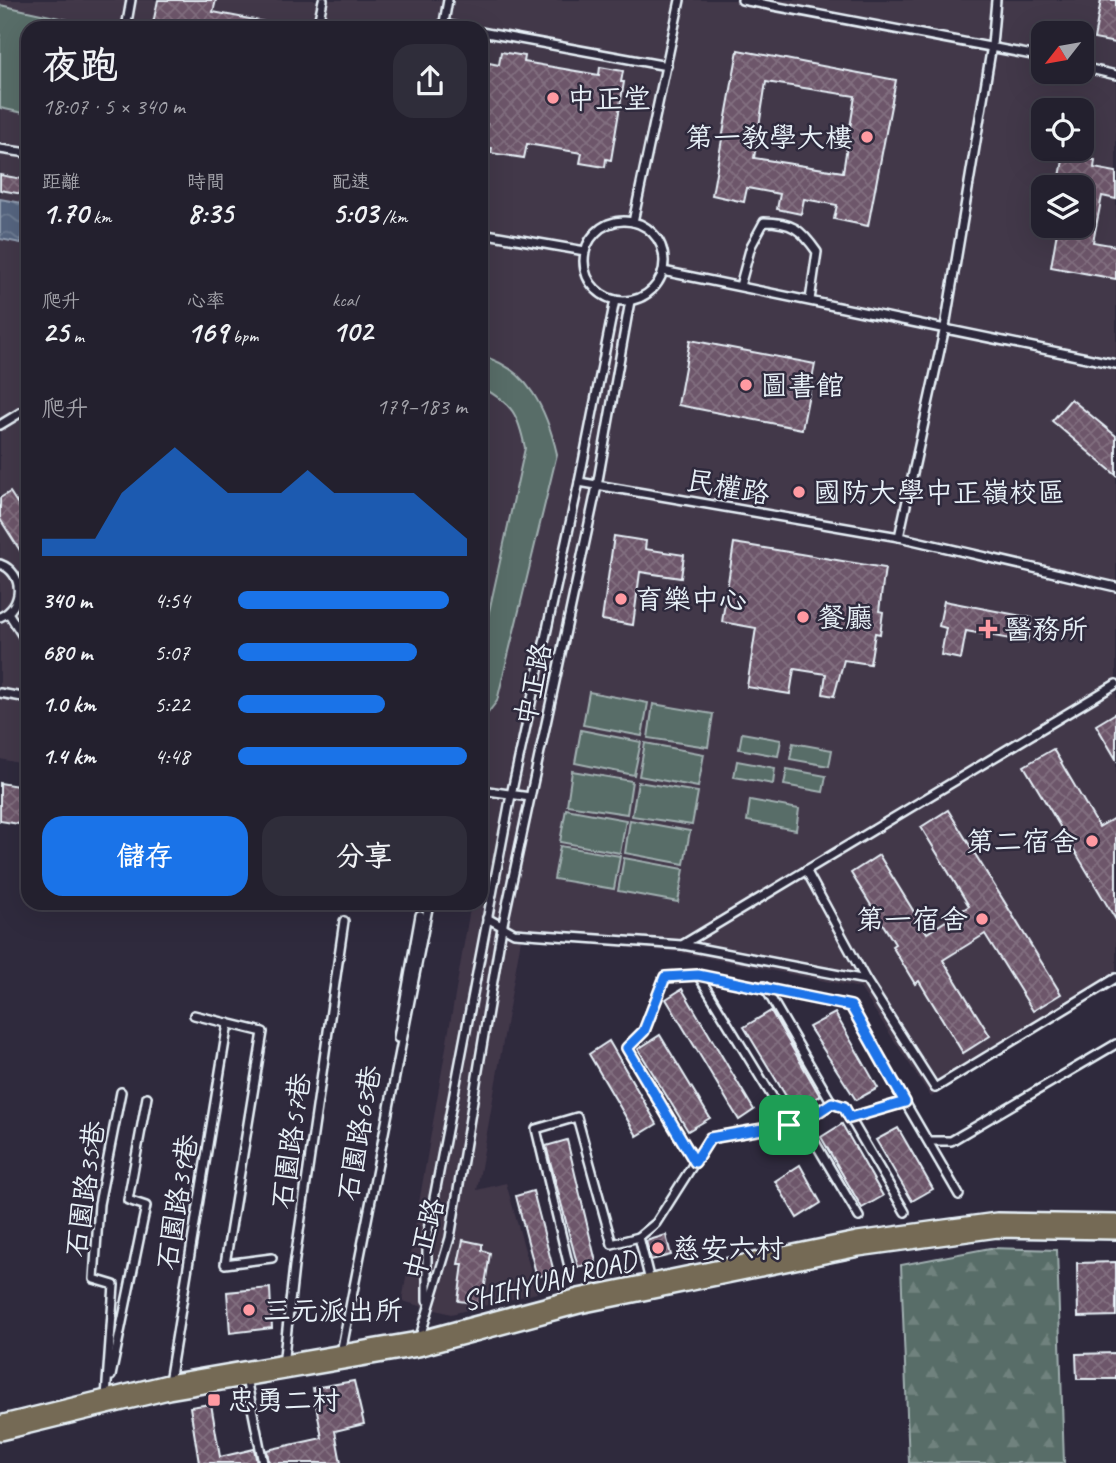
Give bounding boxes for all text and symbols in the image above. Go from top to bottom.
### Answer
north arrow [1031,21,1094,84]
map controls [1031,21,1094,238]
text: 夜跑 [42,42,118,89]
button: share [393,44,467,118]
place label: 中正堂 [567,81,651,116]
marker: 中正堂 [545,90,561,106]
text: 18:07 · 5 × 340 m [42,92,185,121]
button: locate [1031,98,1094,161]
place label: 第一教學大樓 [685,120,853,155]
marker: 第一教學大樓 [859,129,875,145]
text: 距離 [42,170,80,194]
text: 時間 [187,170,225,194]
text: 配速 [332,170,370,194]
button: layers [1031,175,1094,238]
text: 1.70 [42,194,88,232]
text: 8:35 [187,194,233,232]
text: 5:03 [332,194,378,232]
text: km [88,205,112,229]
text: /km [378,205,407,229]
text: kcal [332,288,357,312]
text: 爬升 [42,289,80,313]
text: 心率 [187,289,225,313]
text: 102 [332,312,373,350]
text: 25 [42,313,69,351]
text: 169 [187,313,228,351]
text: m [69,324,84,348]
text: bpm [228,324,258,348]
place label: 圖書館 [760,368,844,403]
marker: 圖書館 [738,377,754,393]
text: 179–183 m [376,392,467,421]
text: 爬升 [42,394,88,423]
street label: 民權路 [684,462,772,512]
place label: 國防大學中正嶺校區 [813,475,1065,510]
marker: 國防大學中正嶺校區 [791,484,807,500]
place label: 育樂中心 [635,582,747,617]
text: 340 m [42,586,92,615]
text: 4:54 [154,586,190,615]
marker: 育樂中心 [613,591,629,607]
place label: 餐廳 [817,600,873,635]
marker: 餐廳 [795,609,811,625]
place label: 醫務所 [1004,612,1088,647]
marker: 醫務所 [978,619,998,639]
text: 680 m [42,638,92,667]
text: 5:07 [154,638,190,667]
street label: 中正路 [507,639,559,729]
text: 1.0 km [42,690,96,719]
text: 5:22 [154,690,190,719]
text: 1.4 km [42,742,96,771]
text: 4:48 [154,742,190,771]
button: 儲存 [42,816,248,896]
button: 分享 [262,816,467,896]
place label: 第二宿舍 [966,824,1078,859]
marker: 第二宿舍 [1084,833,1100,849]
place label: 第一宿舍 [856,902,968,937]
marker: 第一宿舍 [974,911,990,927]
street label: 石園路63巷 [330,1061,388,1204]
street label: 石園路57巷 [264,1070,318,1211]
pin [759,1095,819,1155]
icon: arrive [770,1106,808,1144]
street label: 石園路35巷 [58,1118,112,1259]
street label: 石園路39巷 [149,1131,205,1272]
street label: 中正路 [396,1194,452,1284]
place label: 慈安六村 [672,1231,784,1266]
marker: 慈安六村 [650,1240,666,1256]
street label: SHIHYUAN ROAD [459,1241,642,1318]
place label: 三元派出所 [263,1293,403,1328]
marker: 三元派出所 [241,1302,257,1318]
place label: 忠勇二村 [228,1383,340,1418]
marker: 忠勇二村 [206,1392,222,1408]

